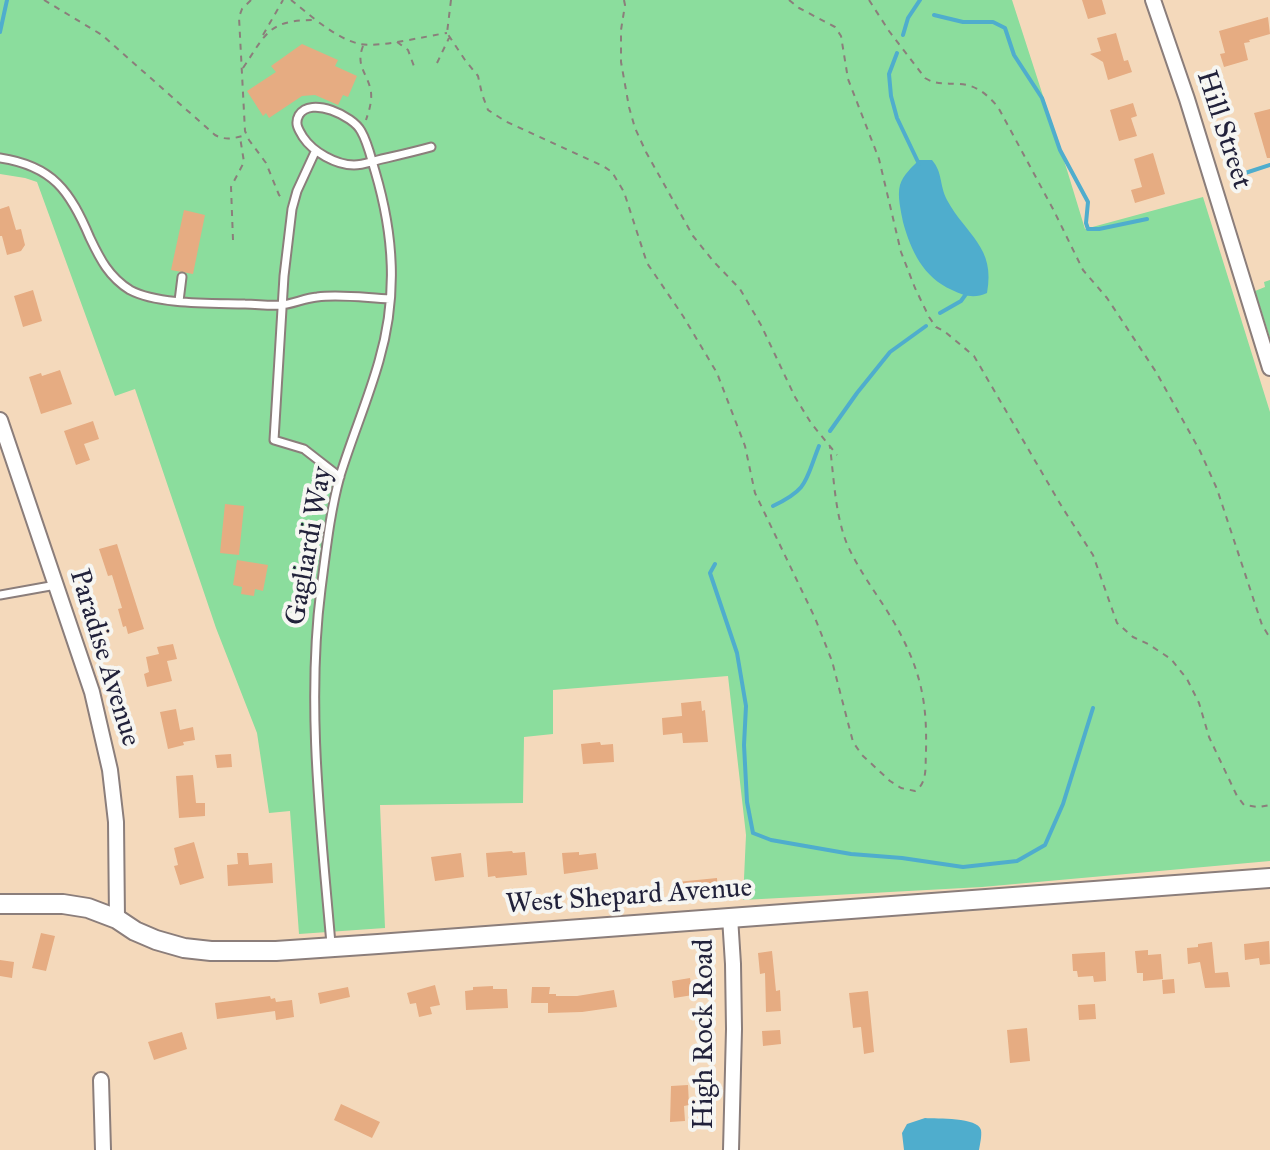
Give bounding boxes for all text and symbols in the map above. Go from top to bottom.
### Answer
street label: Hill Street [1188,66,1258,194]
street label: Gagliardi Way [280,464,340,628]
street label: Paradise Avenue [61,565,147,751]
street label: West Shepard Avenue [505,872,753,922]
street label: High Rock Road [688,939,722,1129]

